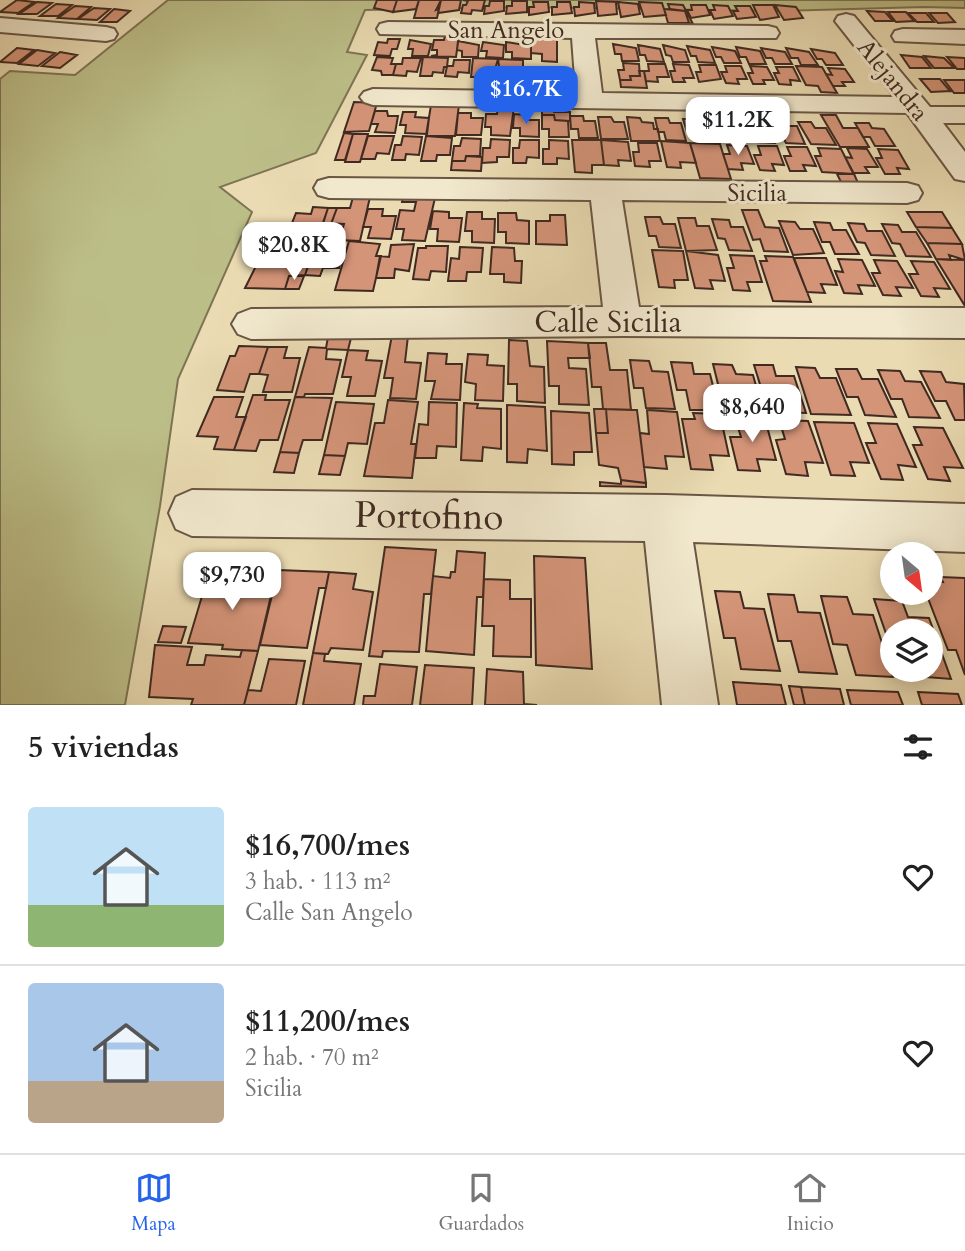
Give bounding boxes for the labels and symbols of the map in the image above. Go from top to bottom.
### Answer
street label: San Angelo [448,14,564,47]
street label: Alejandra [849,32,936,129]
pin: $16.7K [469,66,583,126]
pin: $11.2K [681,97,795,157]
street label: Sicilia [727,177,787,210]
pin: $20.8K [237,222,351,282]
street label: Calle Sicilia [534,302,682,343]
pin: $8,640 [695,384,809,444]
street label: Portofino [354,490,504,542]
north arrow [880,542,943,606]
pin: $9,730 [175,552,289,612]

